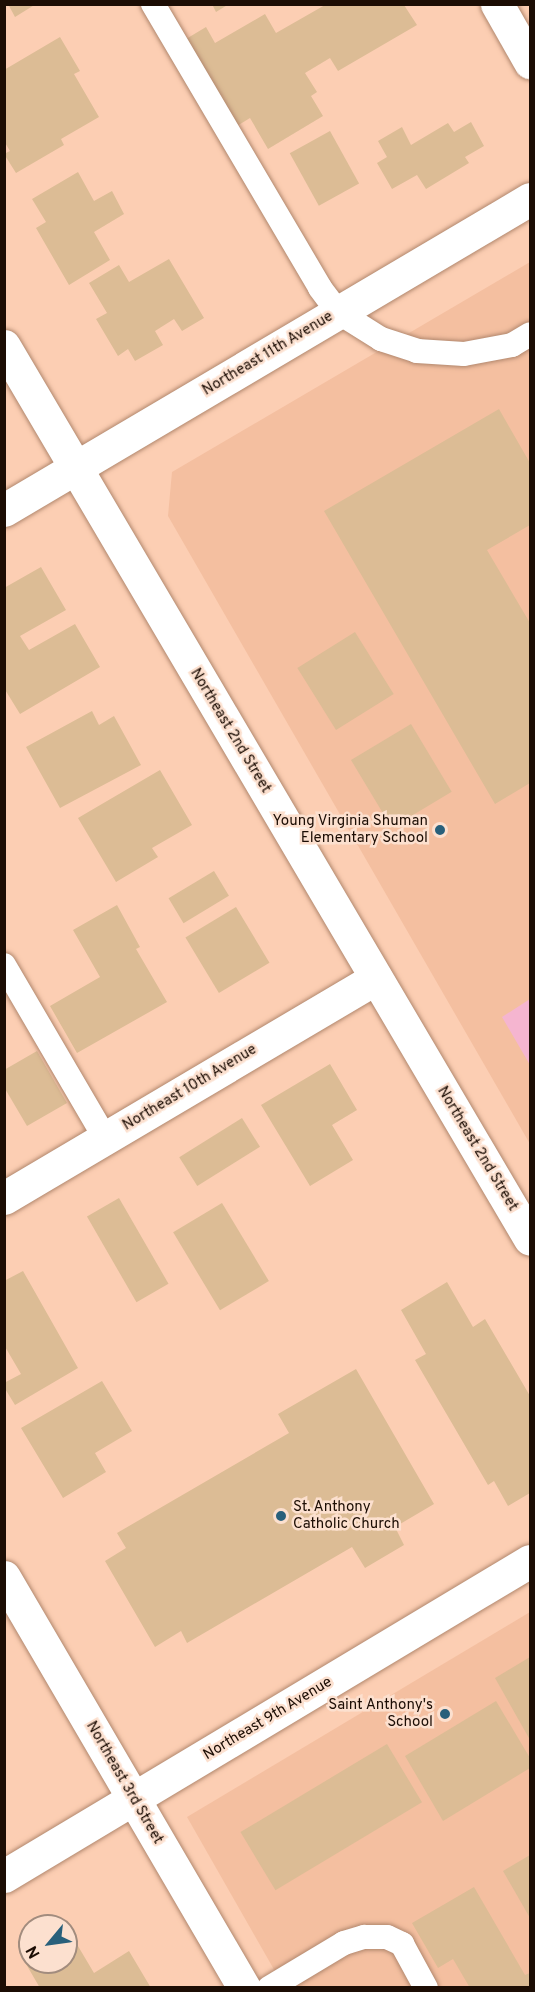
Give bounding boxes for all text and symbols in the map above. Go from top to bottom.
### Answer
street label: Northeast 11th Avenue [199,308,337,400]
street label: Northeast 2nd Street [186,665,274,797]
place label: Young Virginia Shuman Elementary School [272,812,428,847]
marker: Young Virginia Shuman Elementary School [433,823,447,837]
street label: Northeast 10th Avenue [119,1041,261,1135]
street label: Northeast 2nd Street [433,1083,521,1215]
place label: St. Anthony Catholic Church [293,1498,400,1533]
marker: St. Anthony Catholic Church [274,1509,288,1523]
street label: Northeast 9th Avenue [200,1673,336,1765]
place label: Saint Anthony's School [328,1696,433,1731]
marker: Saint Anthony's School [438,1707,452,1721]
street label: Northeast 3rd Street [82,1718,166,1848]
north arrow [18,1914,78,1974]
text: N [22,1942,46,1962]

